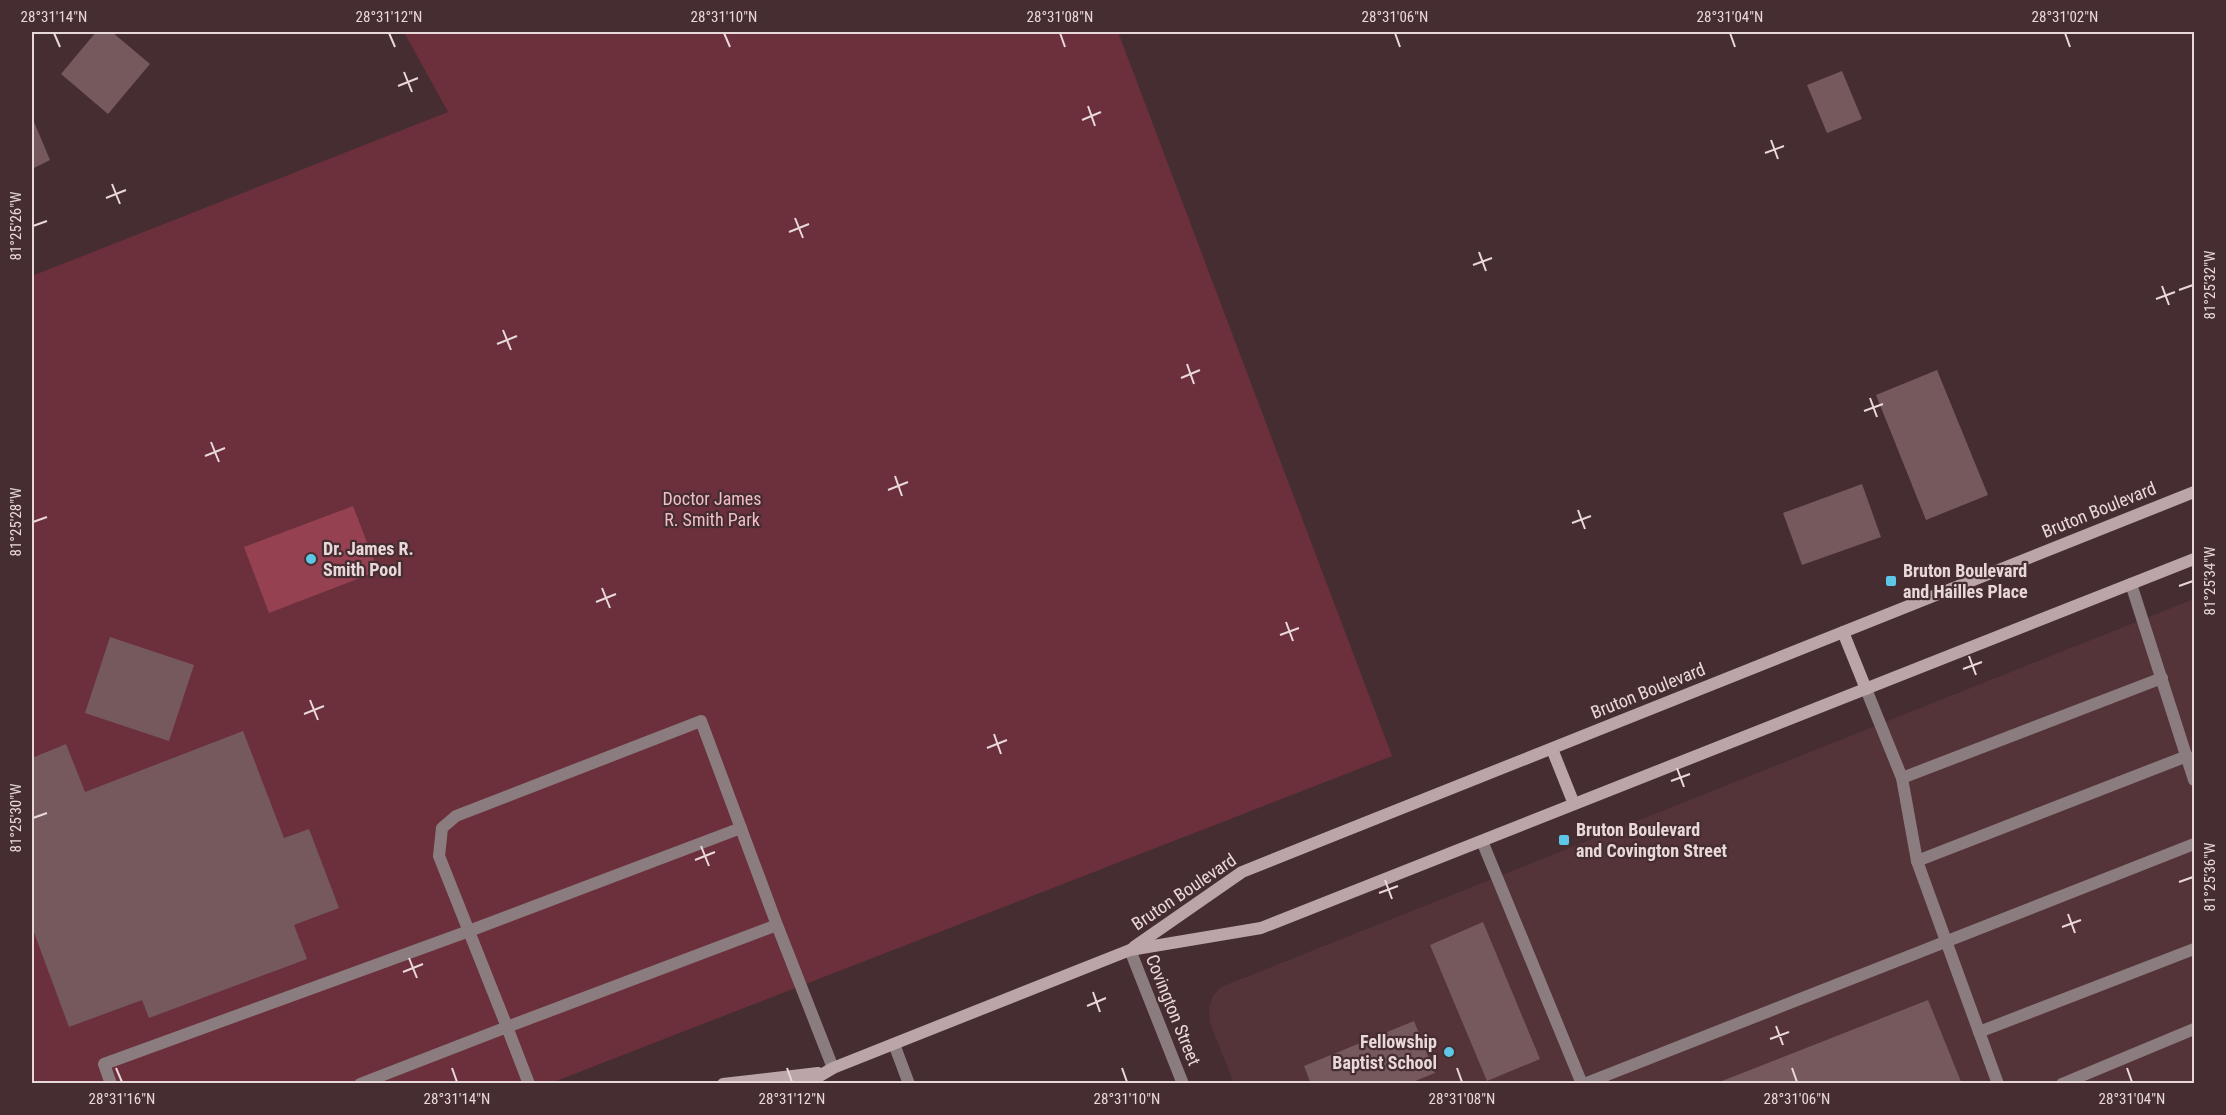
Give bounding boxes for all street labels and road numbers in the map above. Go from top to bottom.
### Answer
street label: Bruton Boulevard [2039,477,2159,542]
street label: Bruton Boulevard [1588,658,1708,723]
street label: Bruton Boulevard [1127,849,1240,934]
street label: Covington Street [1142,951,1205,1068]

